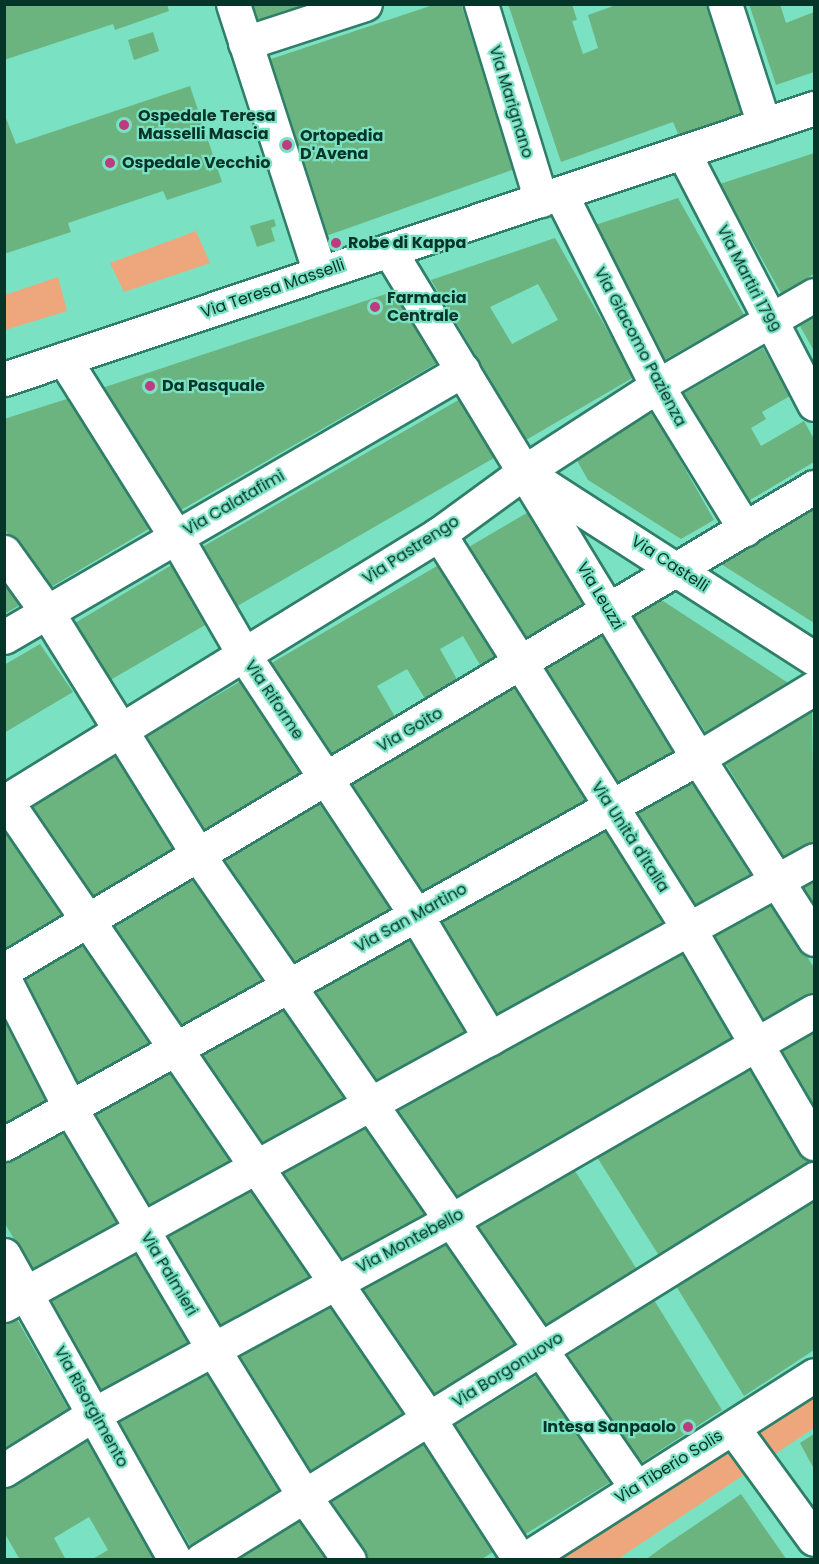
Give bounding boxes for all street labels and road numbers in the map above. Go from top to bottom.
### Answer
street label: Via Marignano [485,43,537,161]
street label: Via Martiri 1799 [713,222,783,336]
street label: Via Teresa Masselli [199,255,347,323]
street label: Via Giacomo Pazienza [590,264,690,430]
street label: Via Calatafimi [180,466,288,540]
street label: Via Pastrengo [359,512,463,588]
street label: Via Castelli [627,532,713,596]
street label: Via Leuzzi [572,559,628,633]
street label: Via Riforme [240,657,308,743]
street label: Via Goito [374,704,446,756]
street label: Via Unità d'Italia [587,778,673,896]
street label: Via San Martino [352,879,470,957]
street label: Via Montebello [353,1205,467,1277]
street label: Via Palmieri [137,1229,201,1319]
street label: Via Borgonuovo [449,1328,567,1412]
street label: Via Risorgimento [50,1343,132,1471]
street label: Via Tiberio Solis [612,1426,726,1508]

